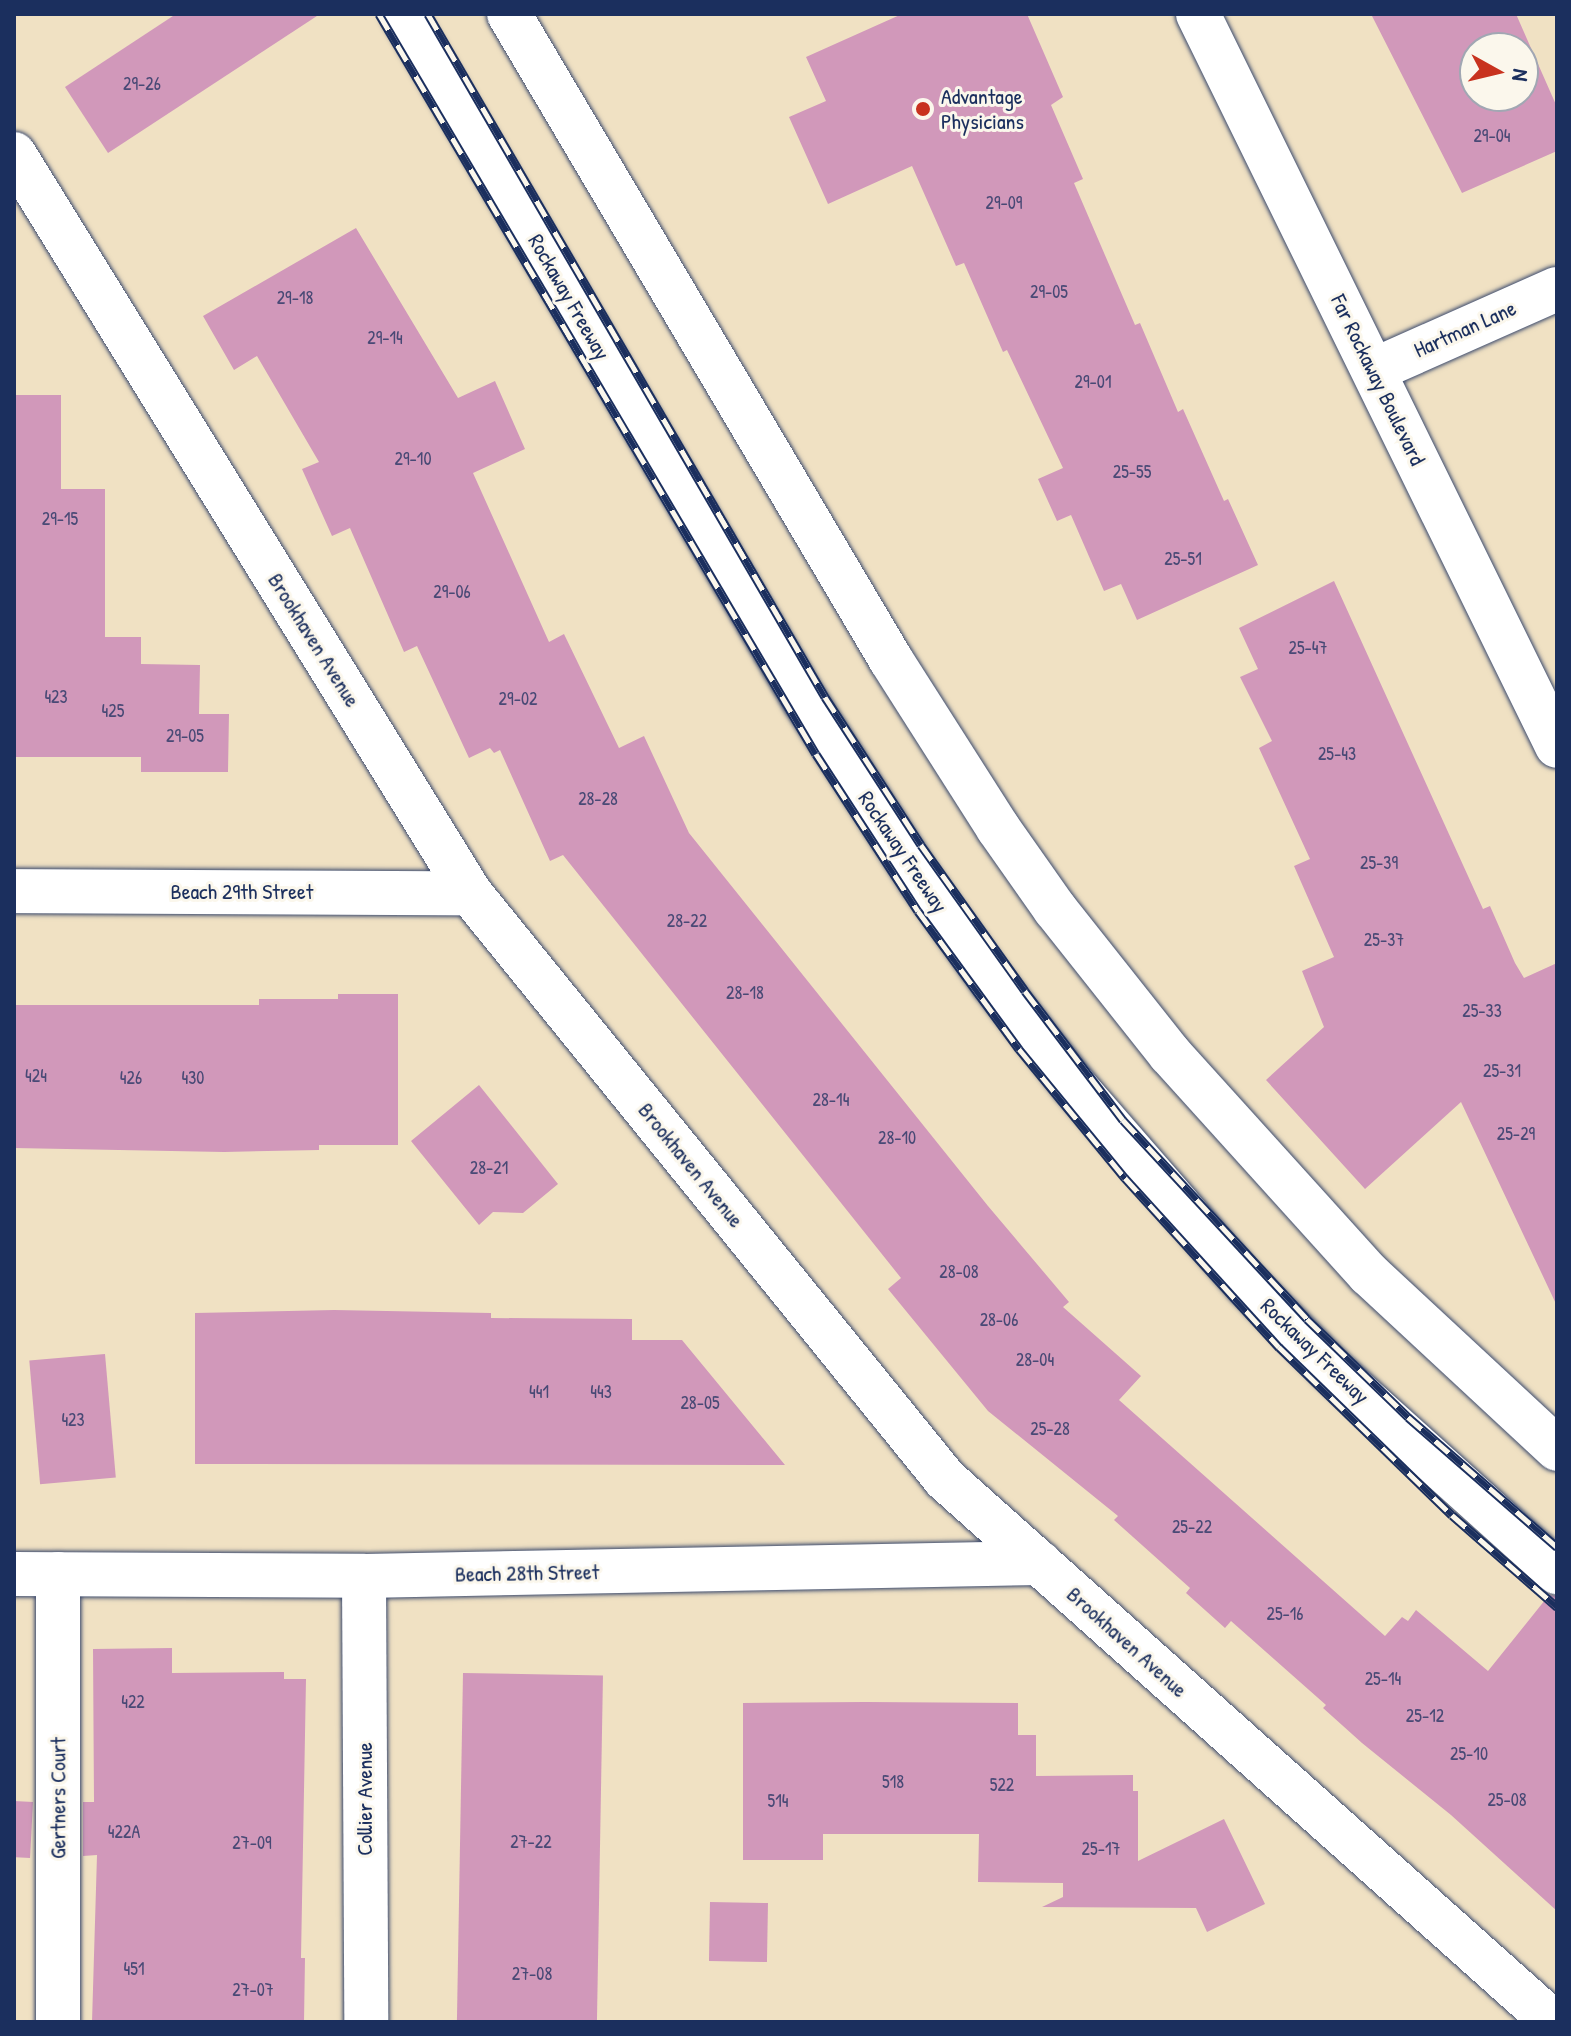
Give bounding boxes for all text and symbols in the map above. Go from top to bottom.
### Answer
north arrow [1459,32,1539,112]
text: N [1505,67,1536,83]
house number: 29-26 [123,73,161,95]
place label: Advantage Physicians [941,83,1024,134]
marker: Advantage Physicians [912,98,934,120]
house number: 29-04 [1473,125,1511,147]
house number: 29-09 [986,192,1022,214]
street label: Rockaway Freeway [522,229,616,365]
house number: 29-05 [1030,281,1068,303]
house number: 29-18 [277,287,313,309]
street label: Far Rockaway Boulevard [1325,290,1431,470]
street label: Hartman Lane [1410,295,1520,363]
house number: 29-14 [367,327,403,349]
house number: 29-01 [1075,371,1111,393]
house number: 29-10 [395,448,431,470]
house number: 25-55 [1113,461,1151,483]
house number: 29-15 [42,508,78,530]
house number: 25-51 [1164,548,1202,570]
street label: Brookhaven Avenue [262,568,366,712]
house number: 29-06 [433,581,471,603]
house number: 25-47 [1289,637,1327,659]
house number: 423 [44,686,68,708]
house number: 29-02 [499,688,537,710]
house number: 425 [102,700,124,722]
house number: 29-05 [166,725,204,747]
house number: 25-43 [1318,743,1356,765]
street label: Rockaway Freeway [853,786,953,918]
house number: 28-28 [578,788,618,810]
house number: 25-39 [1360,852,1398,874]
street label: Beach 29th Street [171,879,313,905]
house number: 28-22 [667,910,707,932]
house number: 25-37 [1364,929,1404,951]
house number: 28-18 [726,982,764,1004]
house number: 25-33 [1462,1000,1502,1022]
house number: 25-31 [1483,1060,1521,1082]
house number: 424 [25,1065,47,1087]
house number: 426 [120,1067,142,1089]
house number: 430 [182,1067,204,1089]
house number: 28-14 [813,1089,849,1111]
street label: Brookhaven Avenue [633,1097,749,1233]
house number: 25-29 [1497,1123,1535,1145]
house number: 28-10 [878,1127,916,1149]
house number: 28-21 [470,1157,508,1179]
house number: 28-08 [939,1261,979,1283]
street label: Rockaway Freeway [1255,1293,1375,1409]
house number: 28-06 [980,1309,1018,1331]
house number: 28-04 [1016,1349,1054,1371]
house number: 441 [529,1381,549,1403]
house number: 443 [590,1381,612,1403]
house number: 28-05 [680,1392,720,1414]
house number: 423 [61,1409,85,1431]
house number: 25-28 [1030,1418,1070,1440]
house number: 25-22 [1172,1516,1212,1538]
street label: Beach 28th Street [455,1559,599,1587]
street label: Brookhaven Avenue [1061,1581,1193,1703]
house number: 25-16 [1266,1603,1304,1625]
house number: 25-14 [1365,1668,1401,1690]
house number: 422 [121,1691,145,1713]
house number: 25-12 [1406,1705,1444,1727]
street label: Gertners Court [45,1737,71,1859]
street label: Collier Avenue [352,1742,378,1856]
house number: 25-10 [1450,1743,1488,1765]
house number: 518 [882,1771,904,1793]
house number: 522 [990,1774,1014,1796]
house number: 25-08 [1487,1789,1527,1811]
house number: 514 [768,1790,788,1812]
house number: 422A [108,1821,140,1843]
house number: 27-22 [510,1831,552,1853]
house number: 27-09 [232,1832,272,1854]
house number: 25-17 [1082,1838,1120,1860]
house number: 451 [124,1958,144,1980]
house number: 27-08 [512,1963,552,1985]
house number: 27-07 [232,1979,274,2001]

